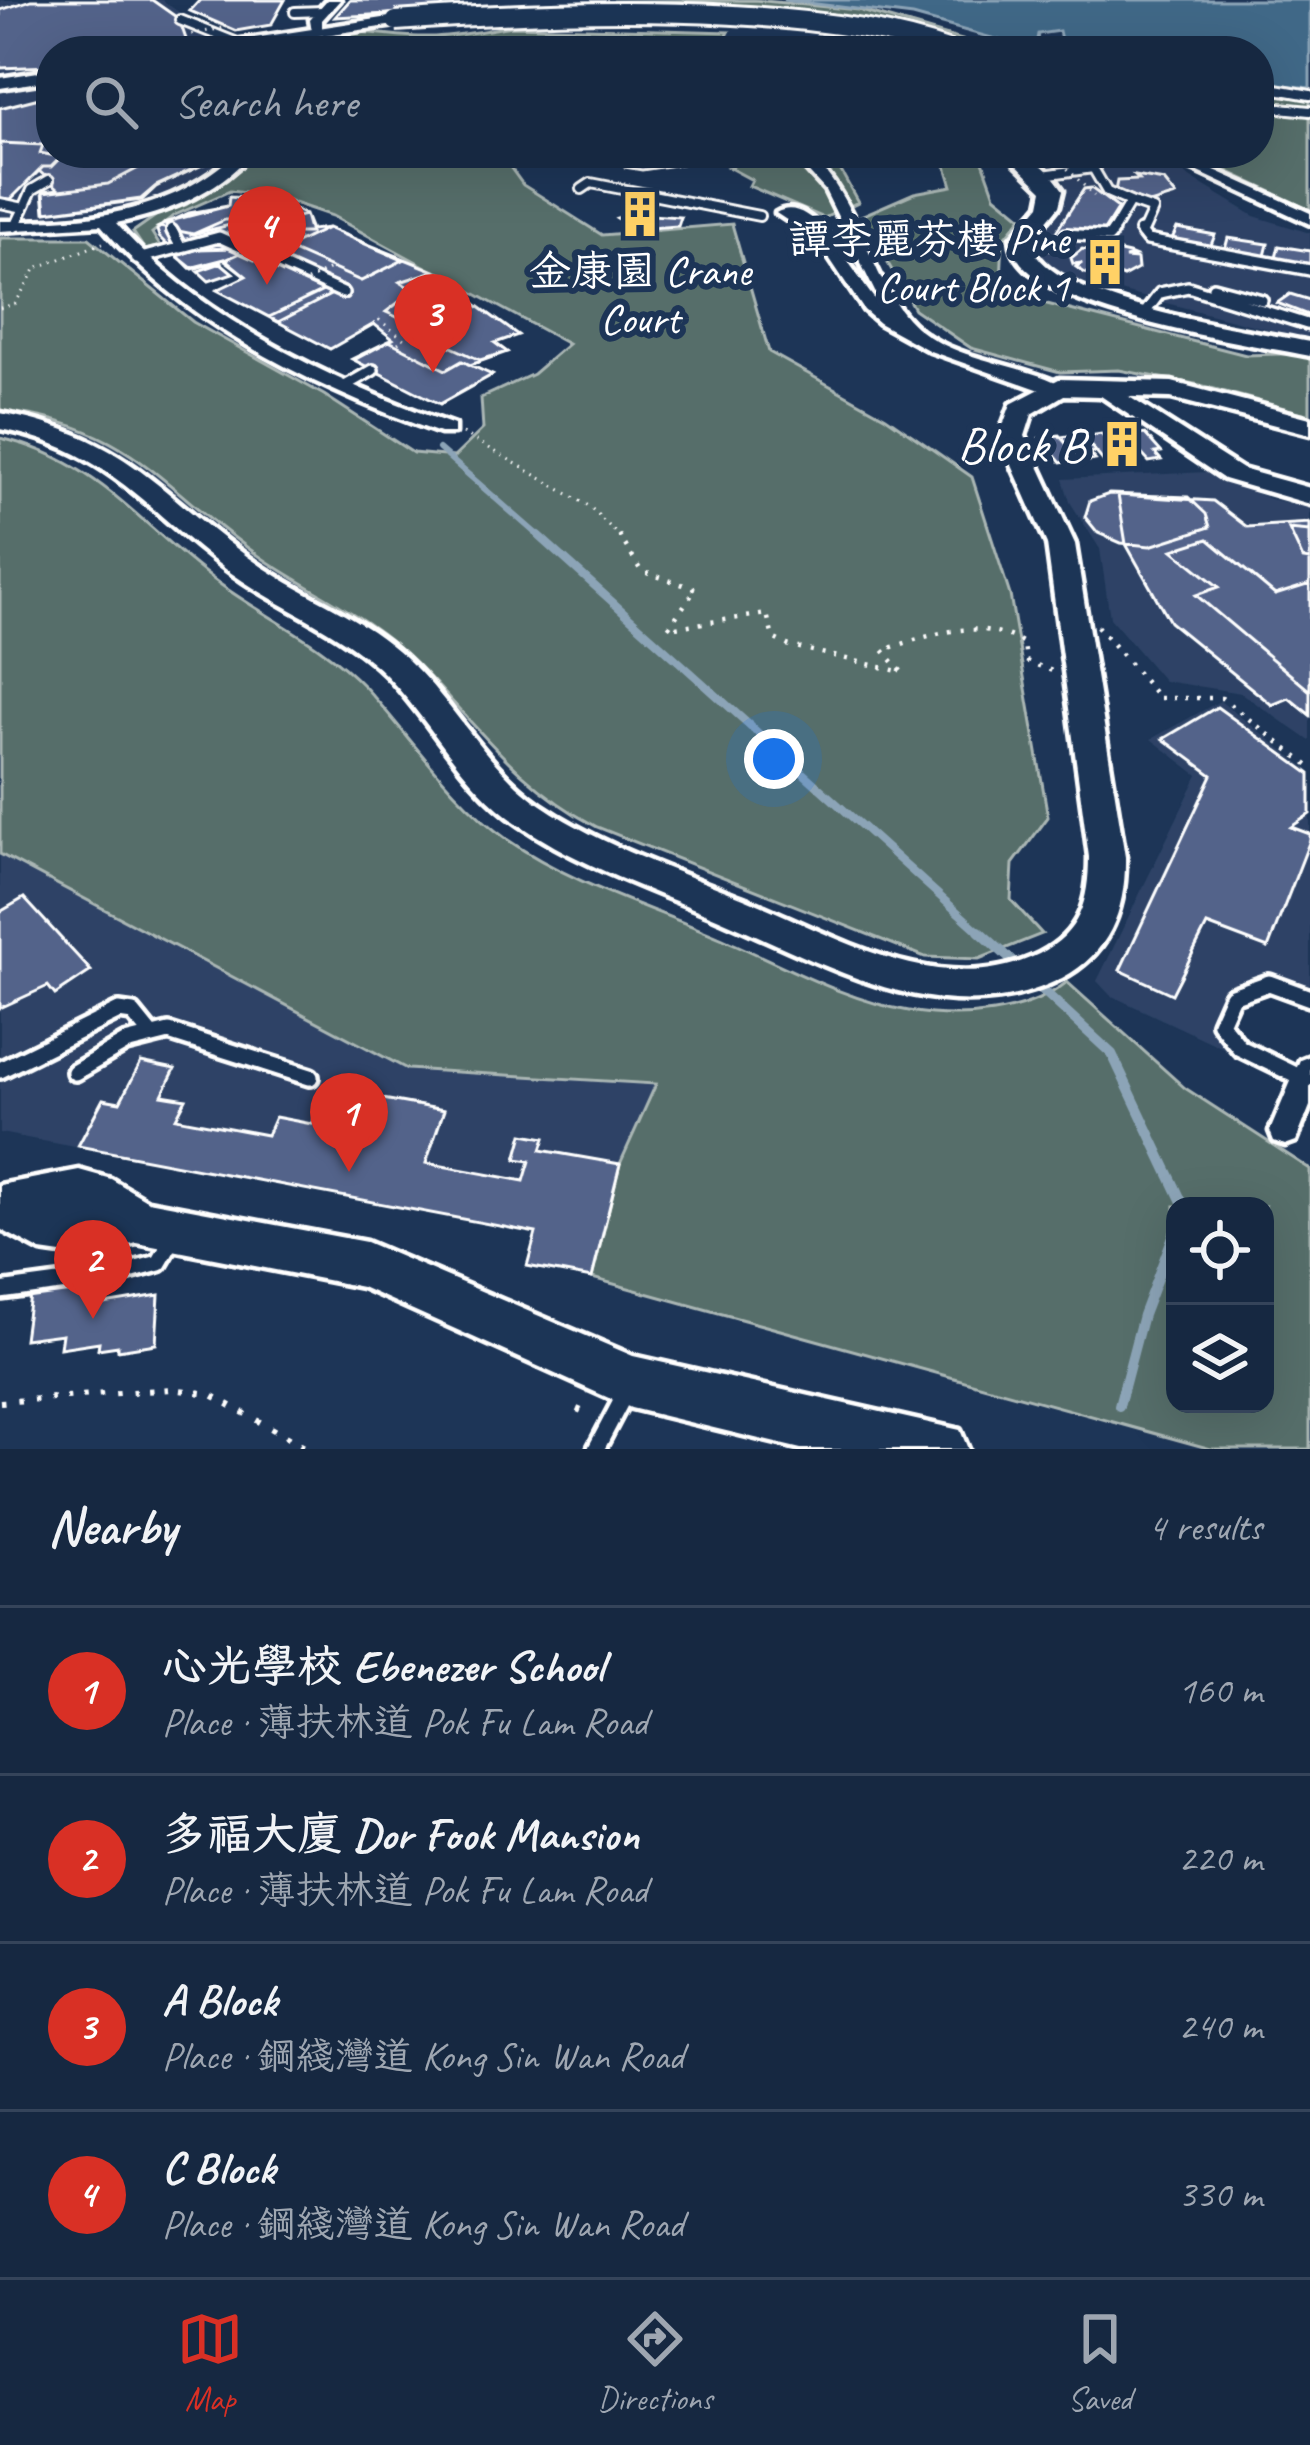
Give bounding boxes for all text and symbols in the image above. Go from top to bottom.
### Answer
search box [36,36,1274,168]
icon: search [78,69,144,135]
text: Search here [174,74,357,131]
pin: 4 [228,186,306,285]
building icon: 金康園 Crane Court [615,189,665,239]
place label: 譚李麗芬樓 Pine Court Block 1 [789,213,1071,314]
building icon: 譚李麗芬樓 Pine Court Block 1 [1080,237,1130,287]
place label: 金康園 Crane Court [529,245,753,346]
pin: 3 [394,274,472,373]
place label: Block B [957,413,1090,477]
building icon: Block B [1097,419,1147,469]
your location [744,729,804,789]
pin: 1 [310,1073,388,1172]
map controls [1166,1197,1274,1413]
button: locate [1166,1197,1274,1305]
pin: 2 [54,1220,132,1319]
button: layers [1166,1305,1274,1413]
text: Nearby [48,1495,176,1559]
text: 4 results [1148,1503,1262,1552]
text: 心光學校 Ebenezer School [162,1638,604,1695]
text: 1 [78,1666,96,1715]
text: 160 m [1178,1666,1262,1715]
text: Place · 薄扶林道 Pok Fu Lam Road [162,1698,648,1747]
text: 多福大廈 Dor Fook Mansion [162,1806,639,1863]
text: 2 [78,1834,96,1883]
text: 220 m [1178,1834,1262,1883]
text: Place · 薄扶林道 Pok Fu Lam Road [162,1866,648,1915]
text: A Block [162,1972,277,2029]
text: 3 [78,2002,96,2051]
text: 240 m [1178,2002,1262,2051]
text: Place · 鋼綫灣道 Kong Sin Wan Road [162,2032,684,2081]
text: C Block [162,2140,275,2197]
text: 4 [78,2170,96,2219]
text: 330 m [1178,2170,1262,2219]
text: Place · 鋼綫灣道 Kong Sin Wan Road [162,2200,684,2249]
tab: Map [177,2306,243,2420]
tab: Directions [598,2306,712,2420]
tab: Saved [1067,2306,1133,2420]

